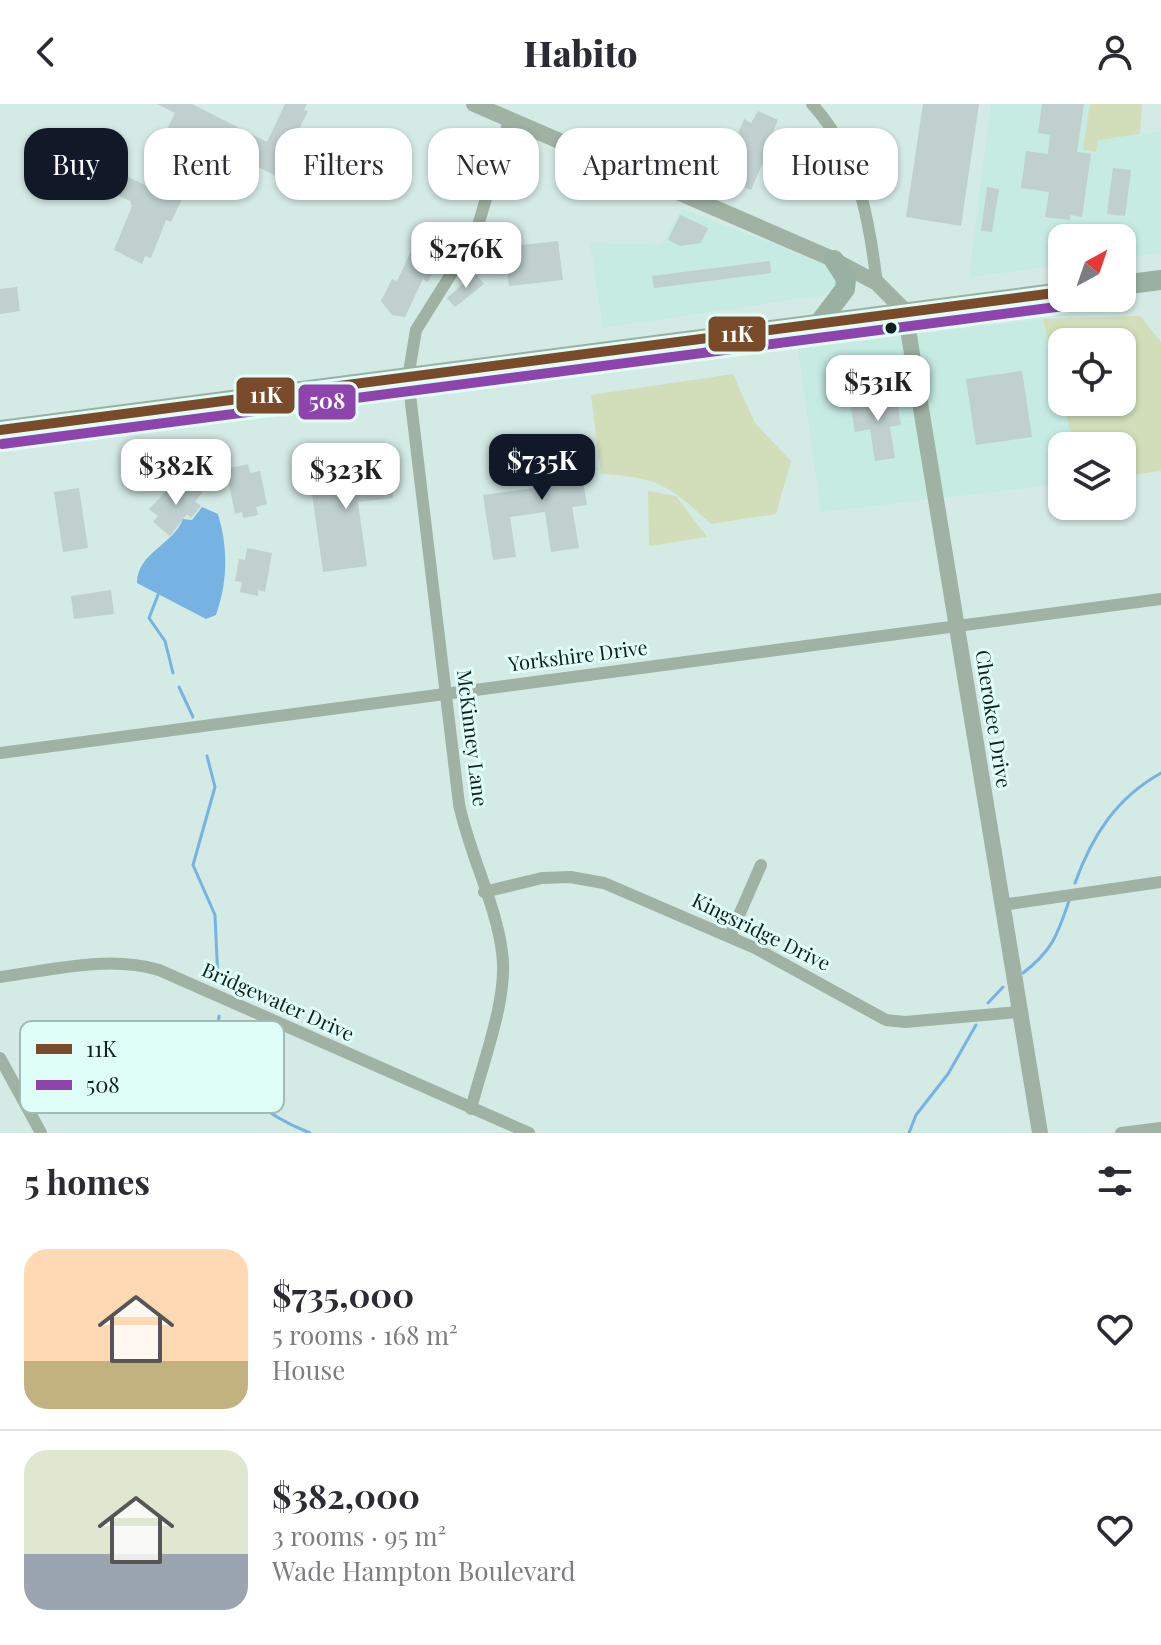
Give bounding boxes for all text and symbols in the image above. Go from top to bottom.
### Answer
text: Habito [524,28,637,76]
icon: back [24,30,68,74]
icon: person [1093,30,1137,74]
chip: Buy [24,128,128,200]
chip: Rent [144,128,259,200]
chip: Filters [275,128,412,200]
chip: New [428,128,539,200]
chip: Apartment [555,128,747,200]
chip: House [763,128,898,200]
pin: $276K [410,222,522,290]
north arrow [1048,224,1136,312]
map controls [1048,224,1136,520]
text: $276K [429,230,503,265]
line badge: 11K [707,315,767,353]
text: 11K [721,318,754,348]
unlabelled marker [883,320,899,336]
button: locate [1048,328,1136,416]
pin: $531K [822,355,934,423]
text: $531K [844,363,912,398]
line badge: 11K [235,376,296,415]
text: 11K [250,379,283,409]
line badge: 508 [297,383,357,421]
text: 508 [309,385,345,415]
button: layers [1048,432,1136,520]
pin: $735K [486,434,598,502]
pin: $382K [120,439,232,507]
text: $735K [507,442,577,477]
pin: $323K [290,443,402,511]
text: $382K [139,447,213,482]
text: $323K [310,451,382,486]
street label: Yorkshire Drive [506,633,649,677]
street label: Cherokee Drive [970,648,1019,790]
street label: McKinney Lane [452,668,495,808]
street label: Kingsridge Drive [688,885,835,976]
street label: Bridgewater Drive [198,955,359,1046]
legend [20,1021,284,1113]
text: 11K [86,1033,117,1063]
text: 508 [86,1069,120,1099]
text: 5 homes [24,1158,150,1204]
icon: filters [1093,1159,1137,1203]
text: $735,000 [272,1271,414,1317]
icon: home [88,1281,184,1377]
icon: heart [1093,1307,1137,1351]
text: 5 rooms · 168 m² [272,1317,458,1352]
text: House [272,1352,345,1387]
text: $382,000 [272,1472,420,1518]
icon: home [88,1482,184,1578]
icon: heart [1093,1508,1137,1552]
text: 3 rooms · 95 m² [272,1518,446,1553]
text: Wade Hampton Boulevard [272,1553,576,1588]

